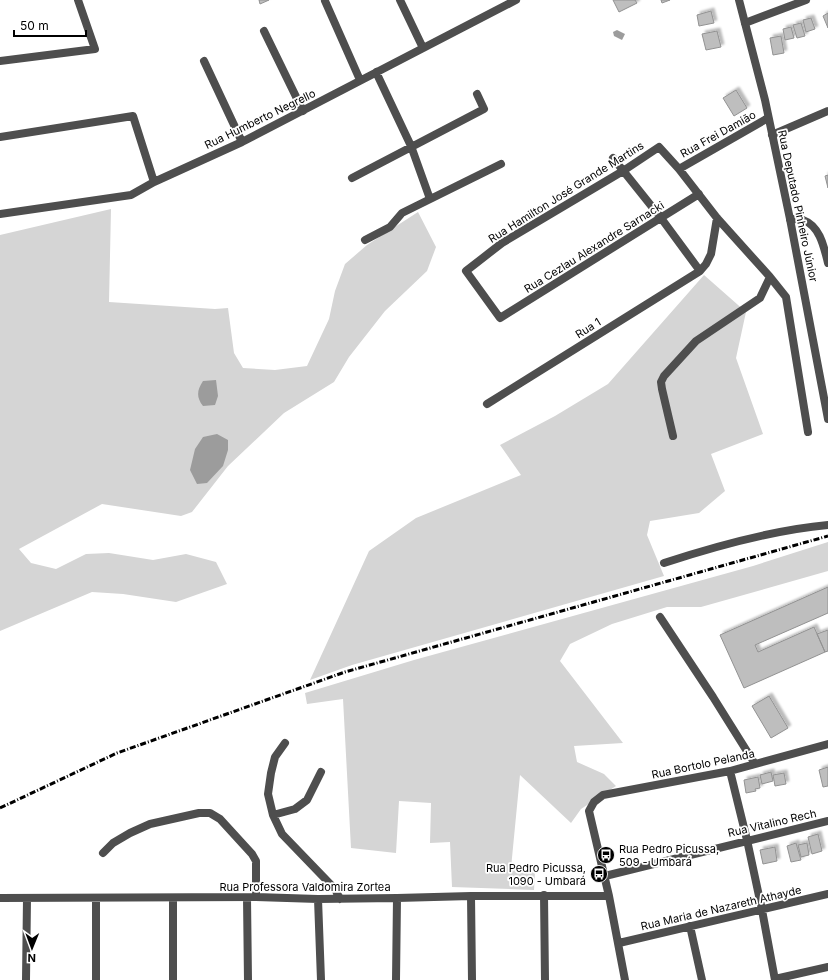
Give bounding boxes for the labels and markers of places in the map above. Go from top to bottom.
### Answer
place label: Rua Pedro Picussa, 509 - Umbará [619,842,719,869]
bus stop icon: Rua Pedro Picussa, 509 - Umbará [596,845,616,865]
place label: Rua Pedro Picussa, 1090 - Umbará [486,861,586,888]
bus stop icon: Rua Pedro Picussa, 1090 - Umbará [589,864,609,884]

